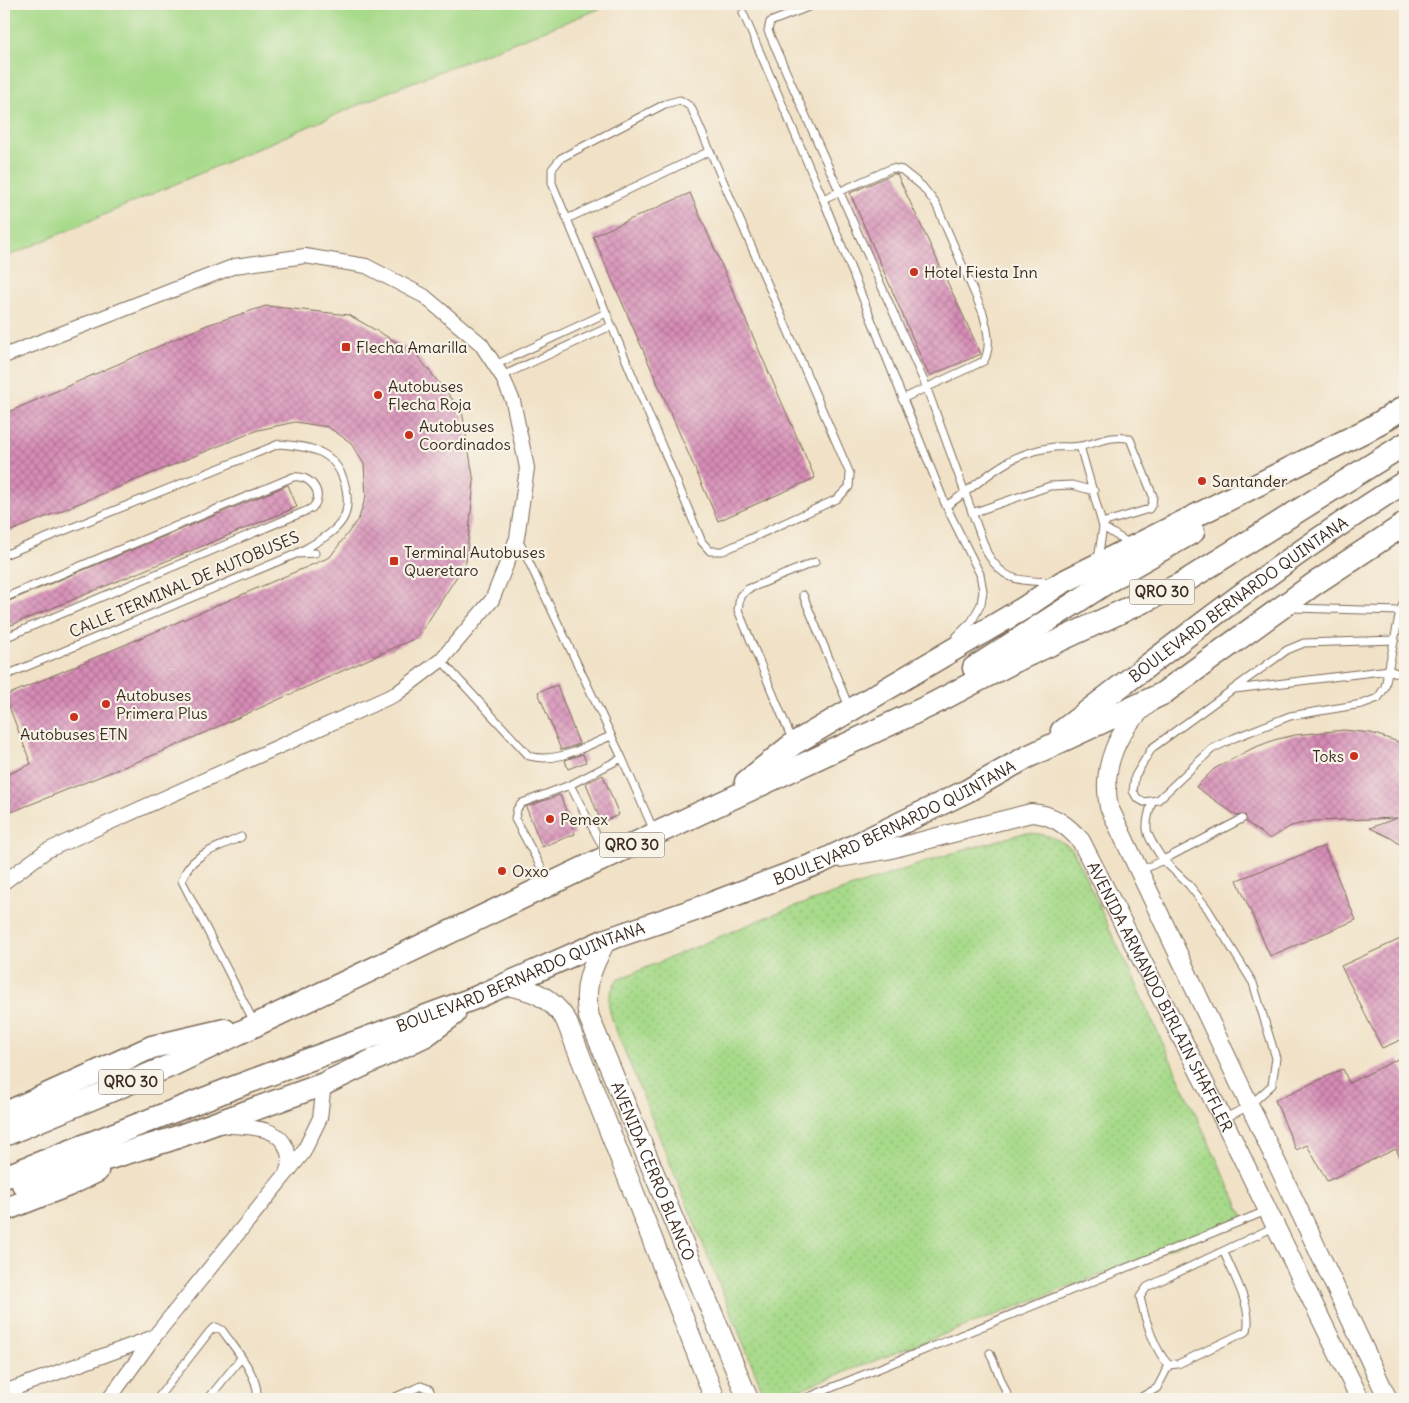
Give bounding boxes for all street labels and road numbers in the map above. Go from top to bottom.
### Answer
street label: BOULEVARD BERNARDO QUINTANA [1125,512,1351,686]
street label: CALLE TERMINAL DE AUTOBUSES [66,526,302,642]
road number: QRO 30 [1130,580,1194,604]
street label: BOULEVARD BERNARDO QUINTANA [770,756,1019,889]
road number: QRO 30 [600,832,664,858]
street label: AVENIDA ARMANDO BIRLAIN SHAFFLER [1083,858,1238,1135]
street label: BOULEVARD BERNARDO QUINTANA [393,918,647,1036]
road number: QRO 30 [98,1070,164,1094]
street label: AVENIDA CERRO BLANCO [607,1079,699,1264]

